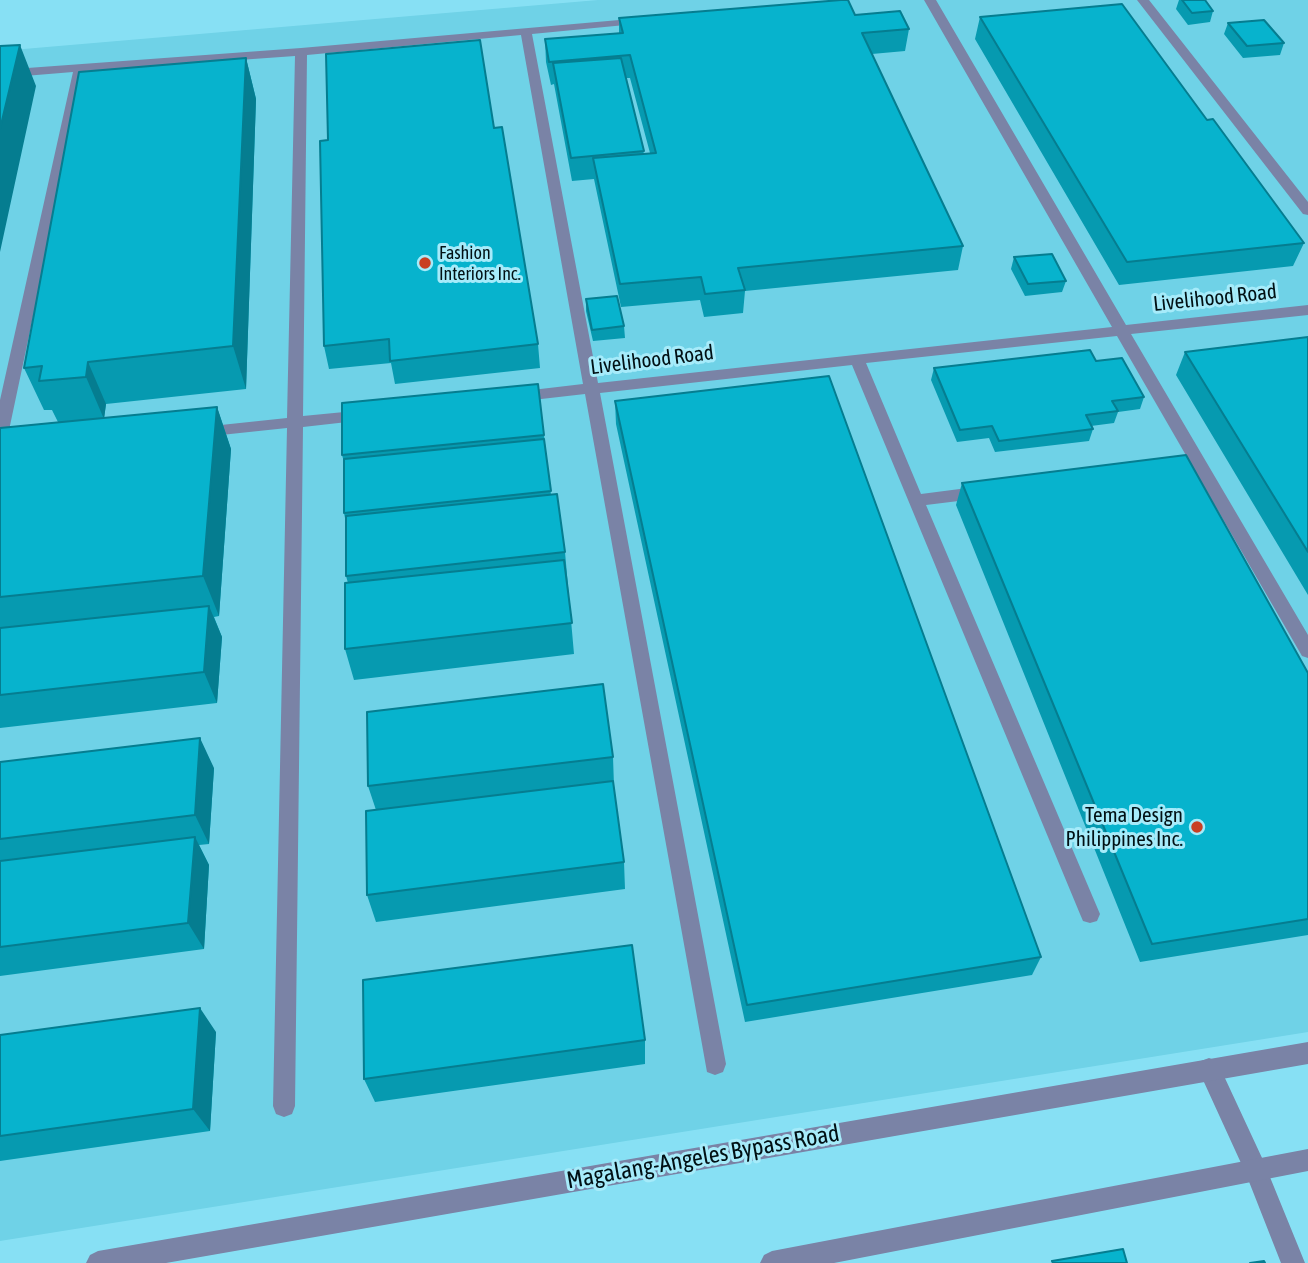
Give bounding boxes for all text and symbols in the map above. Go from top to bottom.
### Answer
place label: Fashion Interiors Inc. [439,242,521,284]
marker: Fashion Interiors Inc. [417,255,433,271]
street label: Livelihood Road [1152,279,1278,317]
street label: Livelihood Road [589,340,715,380]
place label: Tema Design Philippines Inc. [1066,802,1183,852]
marker: Tema Design Philippines Inc. [1189,819,1205,835]
street label: Magalang-Angeles Bypass Road [564,1119,842,1195]

